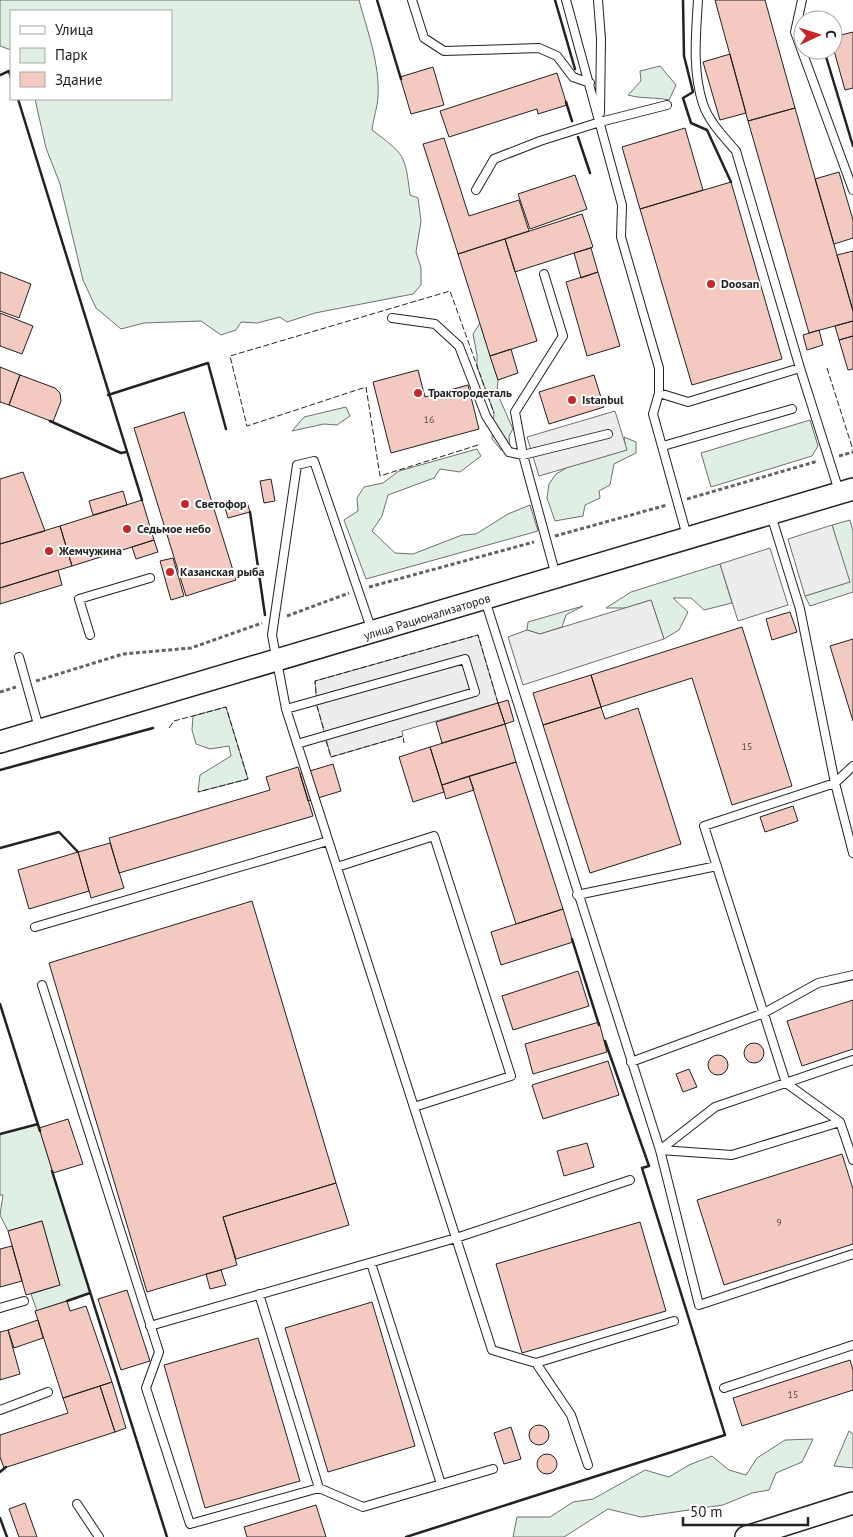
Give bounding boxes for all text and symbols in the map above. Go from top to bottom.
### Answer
legend [10,10,172,100]
north arrow [793,10,843,60]
text: Улица [55,20,93,39]
text: С [822,30,840,39]
text: Парк [55,45,88,64]
text: Здание [55,70,103,89]
place label: Doosan [721,276,759,291]
marker: Doosan [705,278,717,290]
place label: Трактородеталь [428,385,512,400]
marker: Трактородеталь [412,387,424,399]
place label: Istanbul [582,392,624,407]
marker: Istanbul [566,394,578,406]
house number: 16 [424,413,434,426]
place label: Светофор [195,496,247,511]
marker: Светофор [179,498,191,510]
place label: Седьмое небо [137,521,211,536]
marker: Седьмое небо [121,523,133,535]
place label: Жемчужина [58,543,122,558]
marker: Жемчужина [43,545,55,557]
place label: Казанская рыба [180,564,264,579]
marker: Казанская рыба [164,566,176,578]
street label: улица Рационализаторов [362,590,492,643]
house number: 15 [742,740,752,753]
house number: 9 [776,1216,782,1229]
house number: 15 [788,1388,798,1401]
scale bar [683,1494,808,1526]
text: 50 m [690,1502,723,1521]

